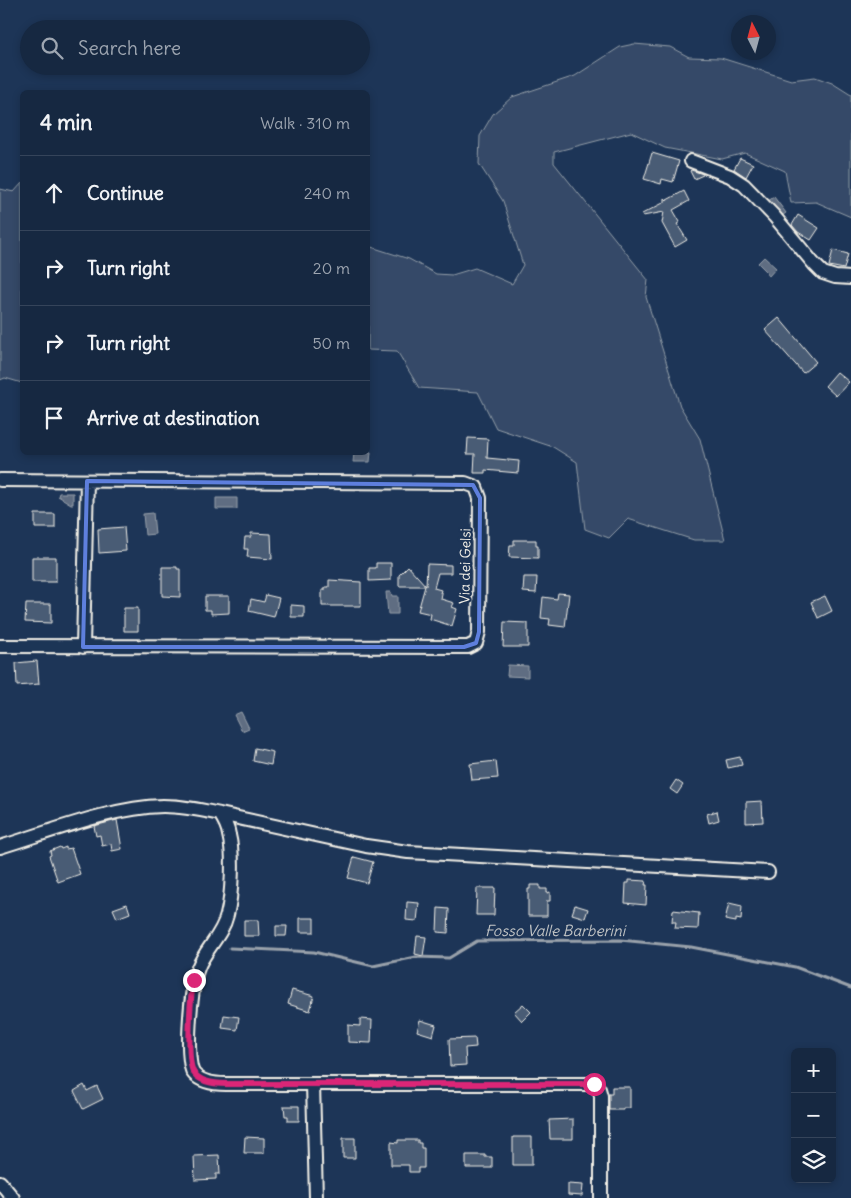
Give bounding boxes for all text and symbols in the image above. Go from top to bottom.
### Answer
north arrow [731,15,776,60]
search box [20,20,370,75]
icon: search [38,34,66,62]
text: Search here [78,36,181,60]
text: 4 min [40,109,92,136]
text: Walk · 310 m [260,113,350,133]
icon: ahead [40,179,68,207]
text: Continue [87,181,164,205]
text: 240 m [304,183,350,203]
icon: right [40,254,68,282]
text: Turn right [87,256,170,280]
text: 20 m [313,258,350,278]
icon: right [40,329,68,357]
text: Turn right [87,331,170,355]
text: 50 m [312,333,350,353]
icon: arrive [40,404,68,432]
text: Arrive at destination [87,406,260,430]
street label: Via dei Gelsi [455,528,475,604]
water label: Fosso Valle Barberini [485,921,627,940]
route end [183,969,206,992]
map controls [791,1048,836,1183]
button: + [791,1048,836,1093]
route start [583,1073,606,1096]
button: − [791,1093,836,1138]
button: layers [791,1138,836,1183]

